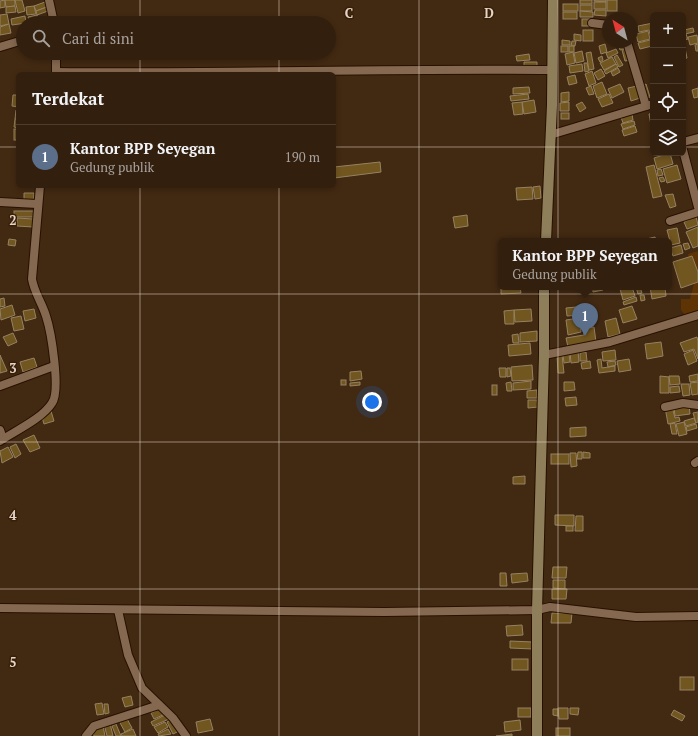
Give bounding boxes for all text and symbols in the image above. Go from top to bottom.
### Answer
text: C [345,4,353,22]
text: D [484,4,494,22]
north arrow [602,12,638,48]
map controls [650,12,686,156]
button: + [650,12,686,48]
search box [16,16,336,60]
icon: search [30,27,52,49]
text: Cari di sini [62,28,134,48]
button: − [650,48,686,84]
button: locate [650,84,686,120]
text: Terdekat [32,87,104,110]
button: layers [650,120,686,156]
text: Kantor BPP Seyegan [70,138,215,158]
text: 1 [41,148,49,166]
text: 190 m [285,148,320,166]
text: Gedung publik [70,158,154,176]
text: 2 [9,211,17,229]
popup [498,238,672,290]
text: Kantor BPP Seyegan [512,245,658,265]
text: Gedung publik [512,265,597,283]
pin: 1 [572,303,598,336]
text: 3 [9,359,17,377]
your location [362,392,382,412]
text: 4 [9,506,17,524]
text: 5 [9,653,17,671]

